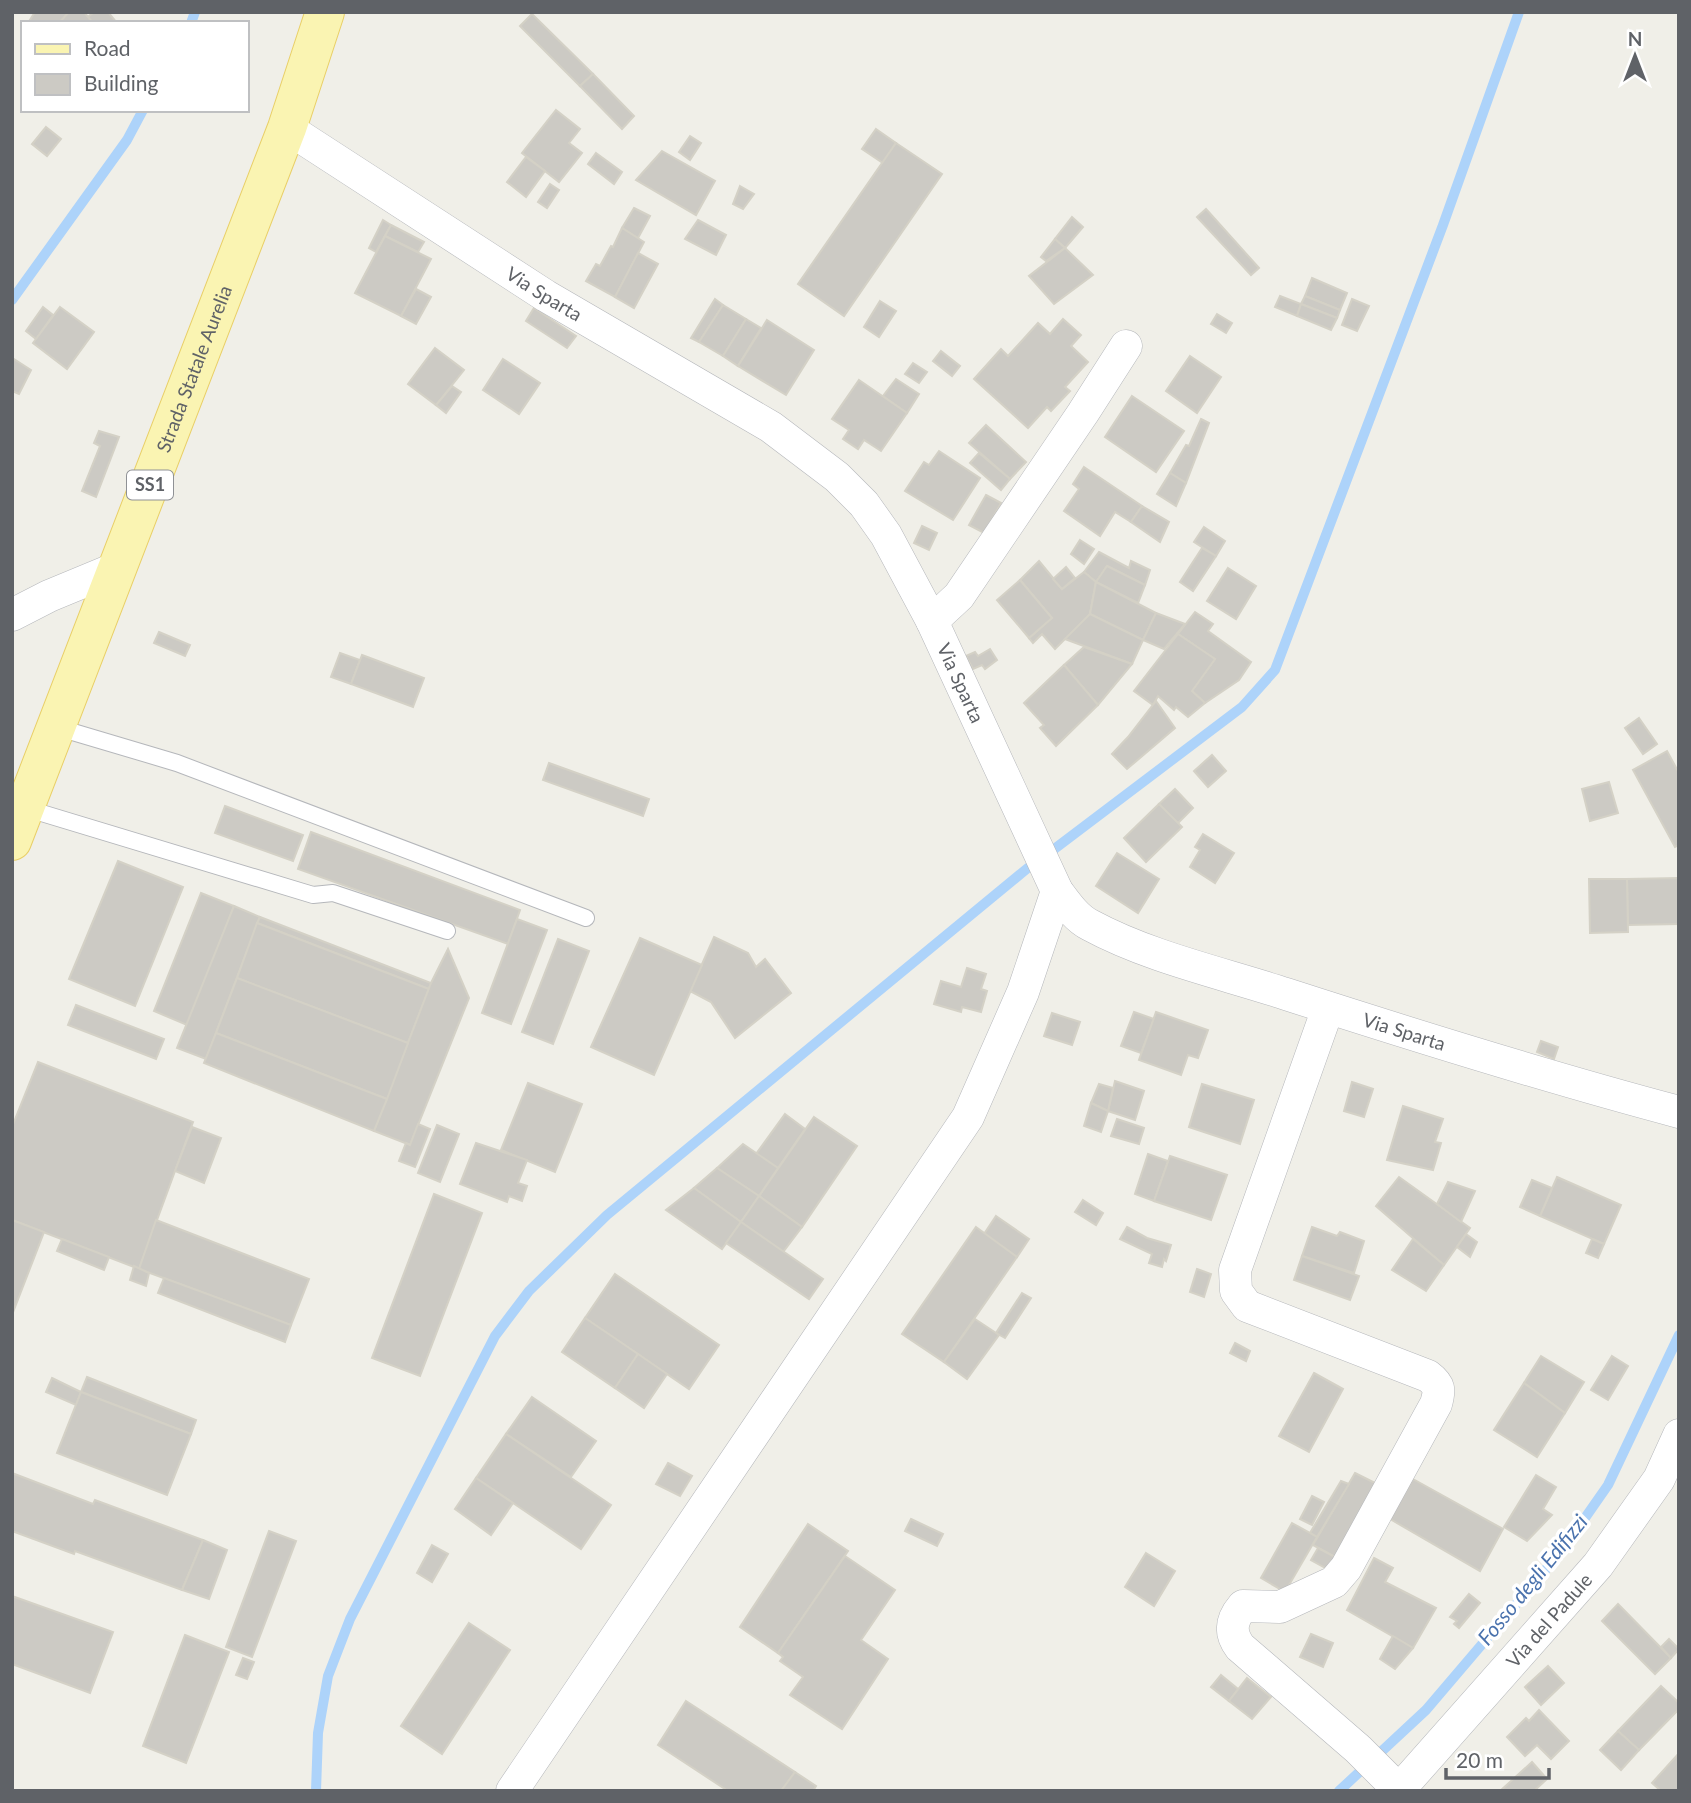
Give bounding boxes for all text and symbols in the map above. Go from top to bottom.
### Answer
legend [21,21,248,112]
north arrow [1600,21,1670,91]
text: N [1628,27,1642,50]
text: Road [84,35,131,60]
text: Building [84,70,159,95]
street label: Via Sparta [502,261,586,326]
street label: Strada Statale Aurelia [151,282,236,456]
road number: SS1 [127,471,173,500]
street label: Via Sparta [933,639,990,726]
street label: Via Sparta [1360,1007,1448,1055]
water label: Fosso degli Edifizzi [1472,1509,1592,1649]
street label: Via del Padule [1501,1568,1596,1672]
scale bar [1446,1736,1549,1780]
text: 20 m [1456,1747,1503,1772]

